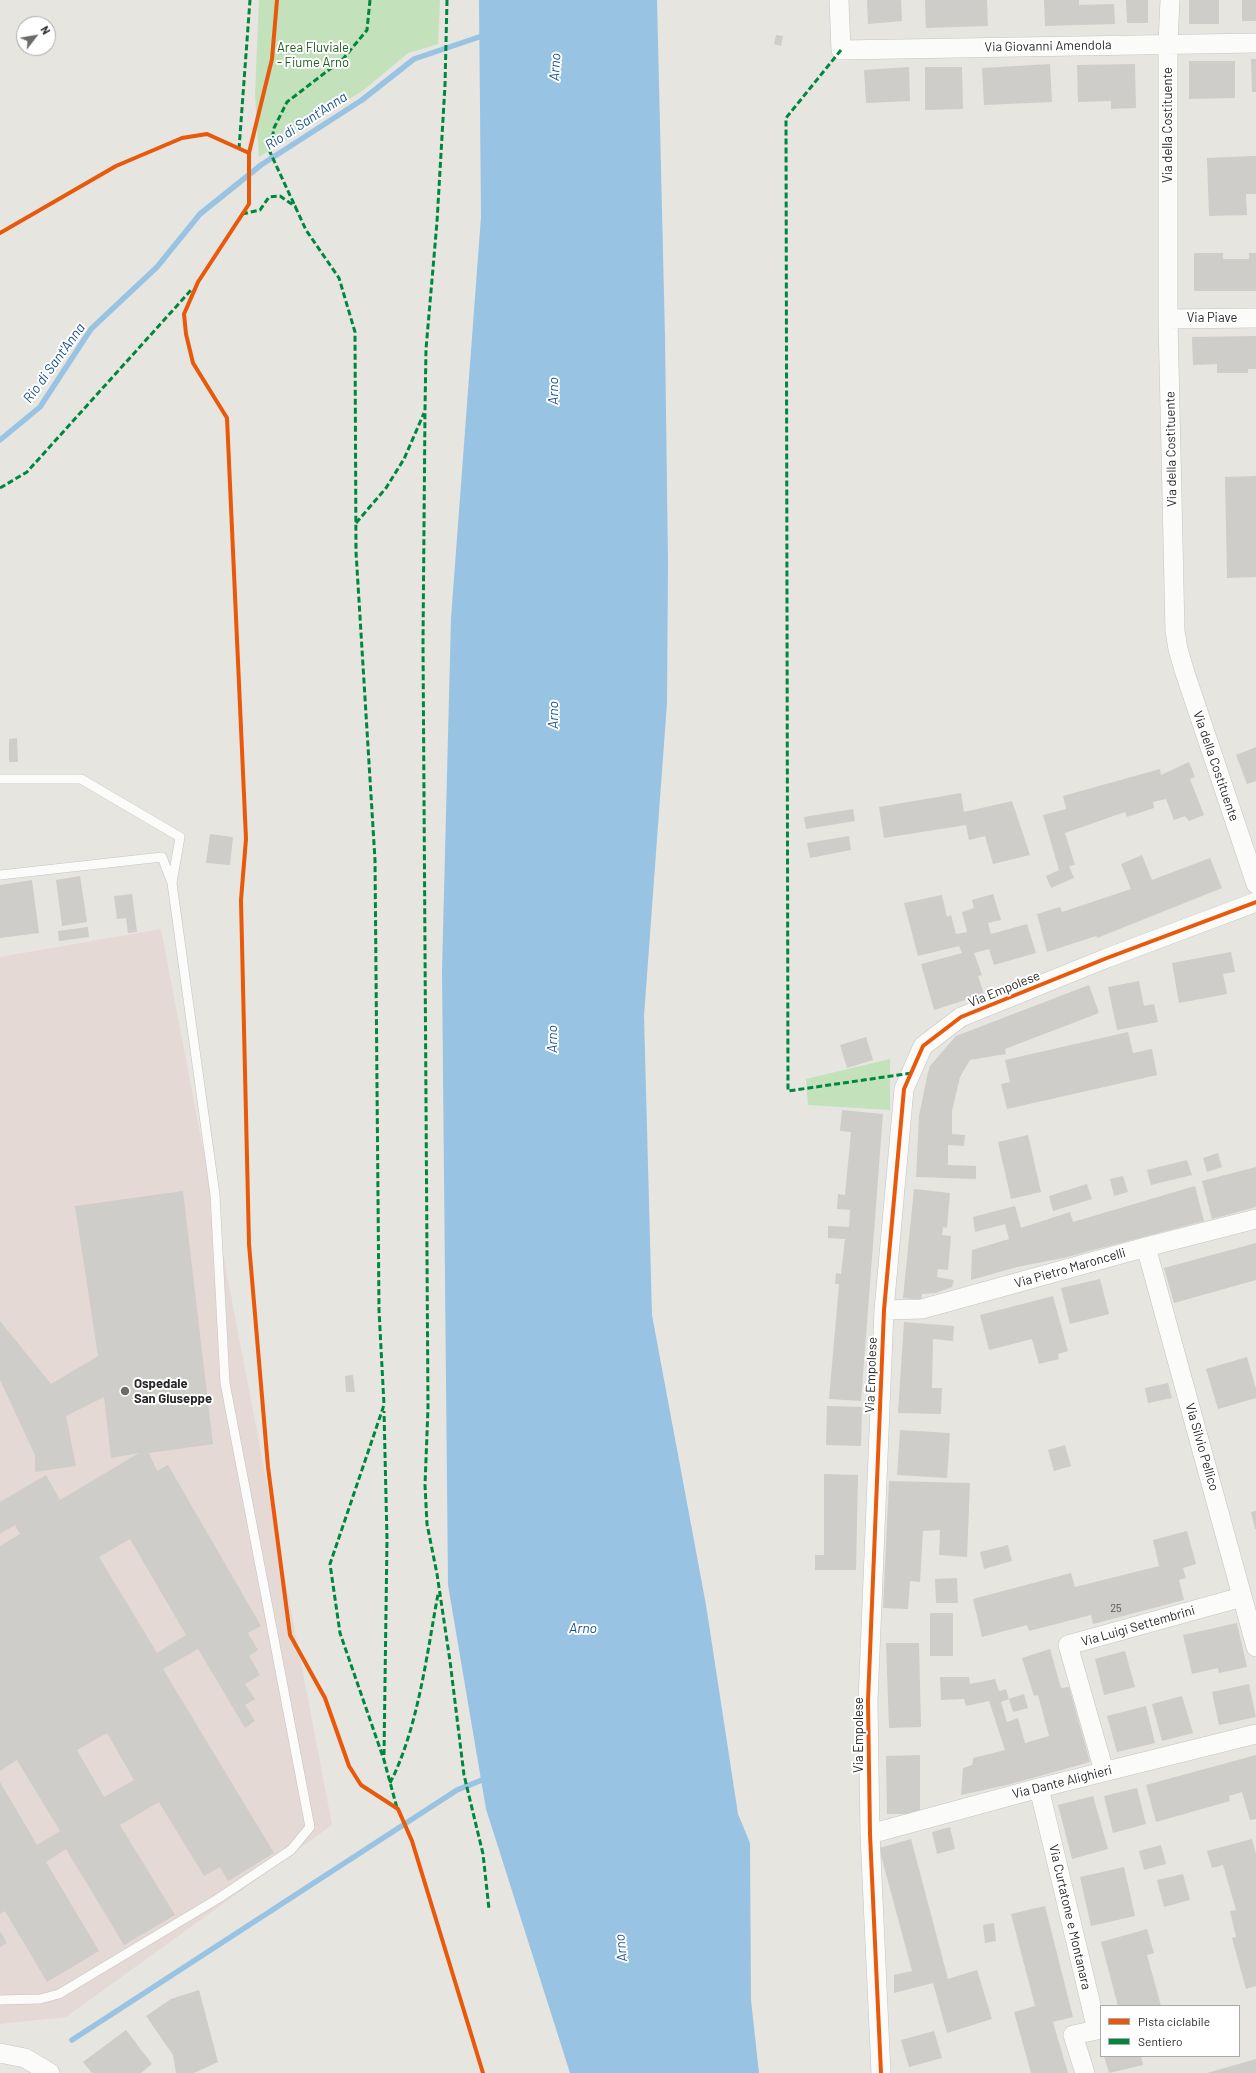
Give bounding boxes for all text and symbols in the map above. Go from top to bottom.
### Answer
north arrow [16,16,56,56]
text: N [38,24,53,37]
street label: Via Giovanni Amendola [984,37,1112,55]
park label: Area Fluviale - Fiume Arno [277,40,349,71]
water label: Arno [546,53,564,81]
street label: Via della Costituente [1160,67,1176,183]
water label: Rio di Sant'Anna [262,88,350,154]
street label: Via Piave [1187,310,1237,326]
water label: Rio di Sant'Anna [19,320,89,406]
water label: Arno [545,377,561,405]
street label: Via della Costituente [1162,391,1180,507]
water label: Arno [545,701,561,729]
street label: Via della Costituente [1190,709,1242,823]
street label: Via Empolese [966,968,1042,1010]
water label: Arno [544,1025,560,1053]
street label: Via Pietro Maroncelli [1013,1245,1127,1291]
street label: Via Empolese [862,1337,880,1413]
place label: Ospedale San Giuseppe [134,1376,212,1407]
marker: Ospedale San Giuseppe [119,1385,131,1397]
street label: Via Silvio Pellico [1182,1401,1222,1493]
house number: 25 [1110,1601,1122,1615]
street label: Via Luigi Settembrini [1079,1602,1197,1650]
water label: Arno [569,1620,597,1636]
street label: Via Empolese [851,1697,867,1773]
street label: Via Dante Alighieri [1010,1762,1114,1802]
street label: Via Curtatone e Montanara [1046,1843,1094,1991]
water label: Arno [611,1933,631,1963]
legend [1100,2005,1240,2057]
text: Pista ciclabile [1138,2014,1210,2028]
text: Sentiero [1138,2034,1183,2048]

